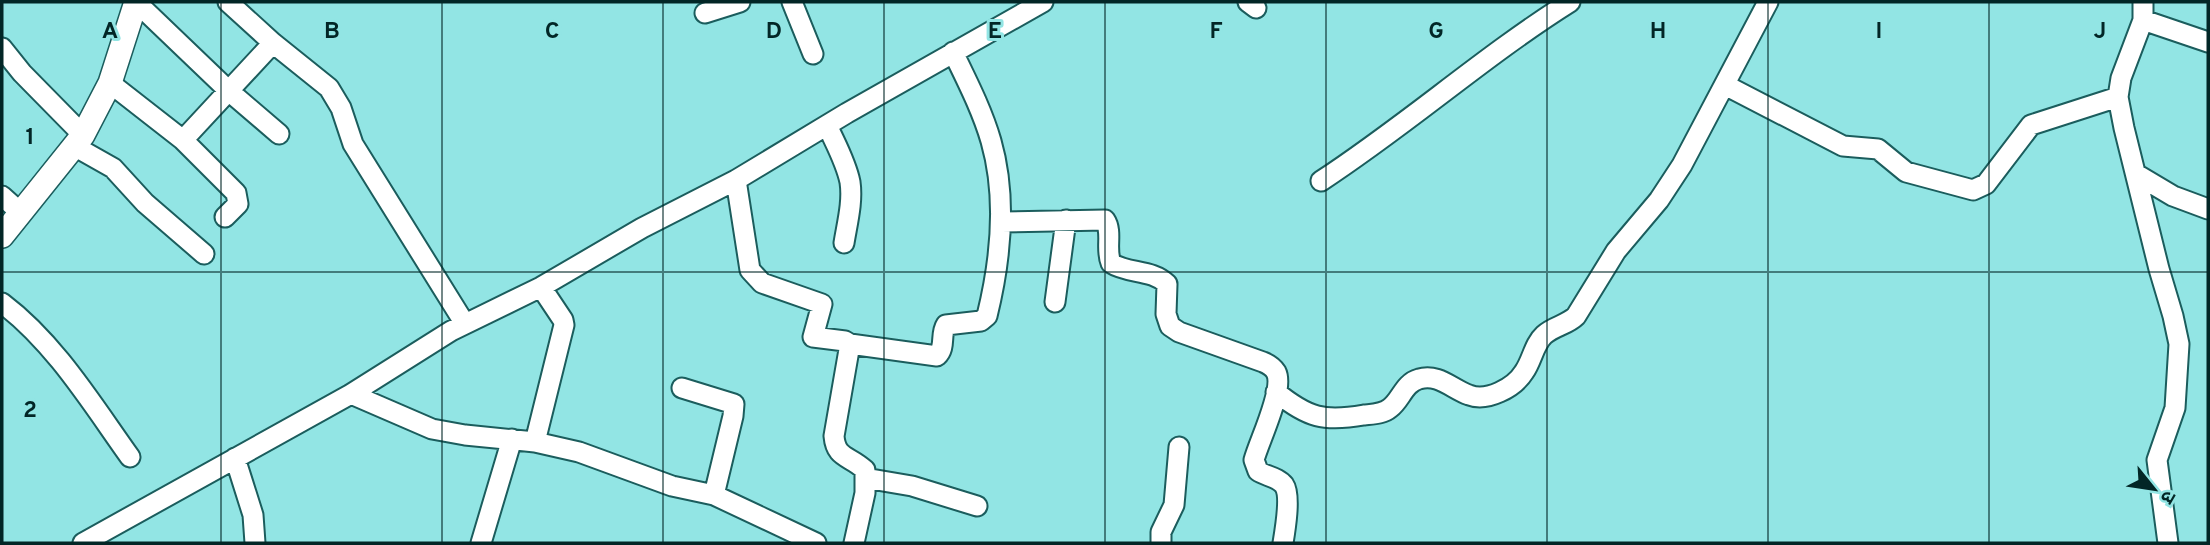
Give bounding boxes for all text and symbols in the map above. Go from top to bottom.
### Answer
text: A [102,18,118,47]
text: B [324,18,340,47]
text: C [545,18,559,47]
text: D [766,18,782,47]
text: E [988,18,1002,47]
text: F [1209,18,1223,47]
text: G [1428,18,1444,47]
text: H [1650,18,1666,47]
text: I [1876,18,1882,47]
text: J [2094,18,2106,47]
text: 1 [25,124,35,153]
text: 2 [23,397,37,426]
north arrow [2119,454,2189,524]
text: उ [2153,486,2180,508]

